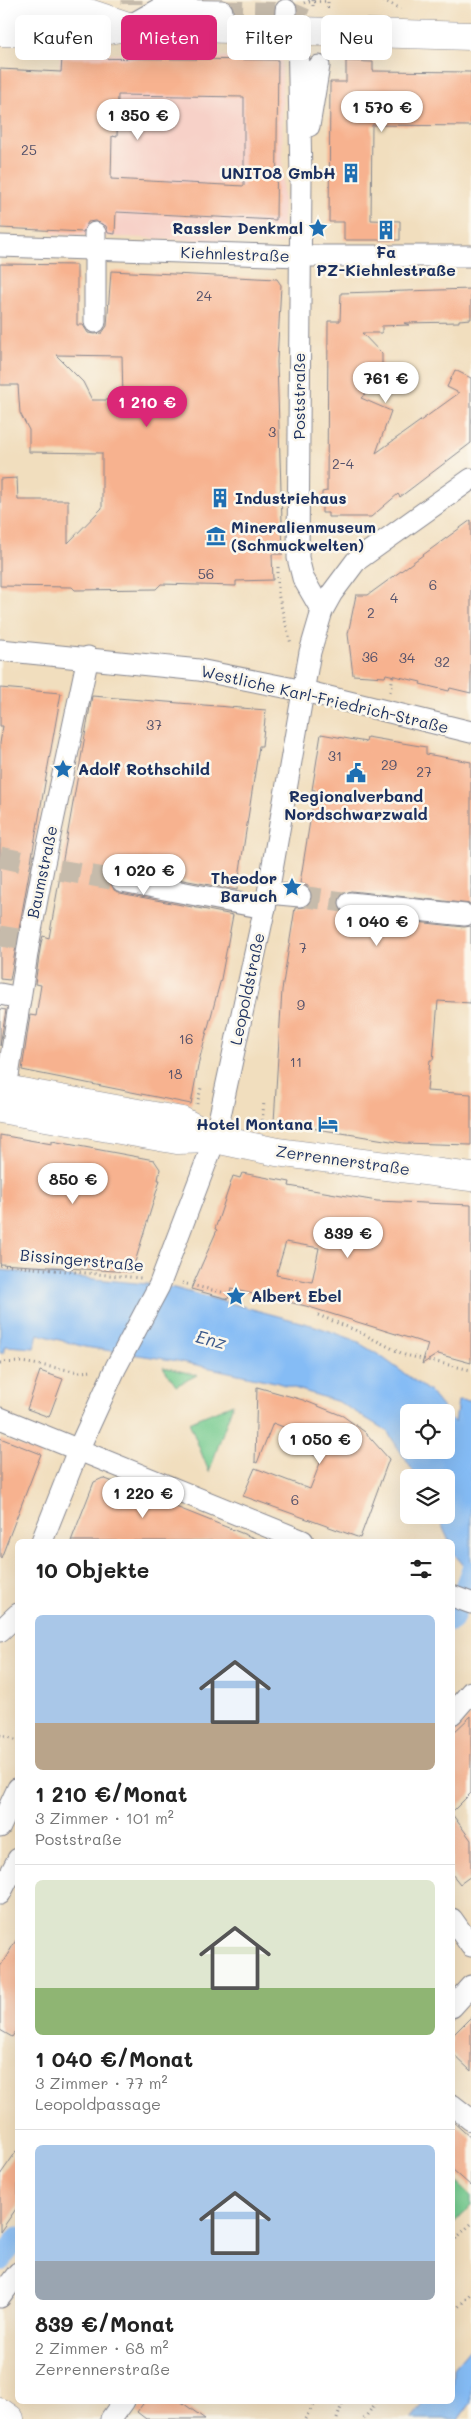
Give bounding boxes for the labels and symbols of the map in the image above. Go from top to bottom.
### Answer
pin: 1 570 € [336,90,428,133]
pin: 1 350 € [92,98,184,141]
house number: 25 [21,140,37,159]
place label: UNIT08 GmbH [221,162,336,183]
building icon: UNIT08 GmbH [340,162,362,184]
place label: Rassler Denkmal [172,217,303,238]
place icon: Rassler Denkmal [307,217,329,239]
building icon: Fa PZ-Kiehnlestraße [375,219,397,241]
street label: Kiehnlestraße [180,241,290,266]
place label: Fa PZ-Kiehnlestraße [316,241,456,280]
house number: 24 [196,286,213,305]
street label: Poststraße [288,353,309,439]
pin: 761 € [351,362,421,404]
pin: 1 210 € [101,386,193,428]
house number: 3 [268,422,276,441]
house number: 2-4 [332,454,355,473]
building icon: Industriehaus [209,487,231,509]
place label: Industriehaus [235,487,346,508]
place label: Mineralienmuseum (Schmuckwelten) [231,516,376,555]
museum icon: Mineralienmuseum (Schmuckwelten) [205,525,227,547]
house number: 56 [198,564,214,583]
house number: 6 [429,575,437,594]
house number: 4 [390,588,399,607]
house number: 2 [367,603,375,622]
house number: 36 [362,647,378,666]
house number: 34 [399,648,416,667]
house number: 32 [434,652,450,671]
street label: Westliche Karl-Friedrich-Straße [199,660,451,737]
house number: 37 [146,715,162,734]
house number: 31 [328,746,342,765]
house number: 29 [381,755,397,774]
place icon: Adolf Rothschild [52,758,74,780]
place label: Adolf Rothschild [78,758,210,779]
public building icon: Regionalverband Nordschwarzwald [345,762,367,784]
house number: 27 [416,762,432,781]
place label: Regionalverband Nordschwarzwald [284,785,428,824]
street label: Baumstraße [21,824,62,920]
pin: 1 020 € [98,854,190,896]
place label: Theodor Baruch [211,867,277,906]
place icon: Theodor Baruch [281,876,303,898]
pin: 1 040 € [331,904,423,947]
street label: Leopoldstraße [224,931,269,1047]
house number: 7 [299,938,307,957]
house number: 9 [297,995,305,1014]
house number: 16 [179,1029,193,1048]
house number: 11 [290,1052,302,1071]
house number: 18 [168,1064,182,1083]
place label: Hotel Montana [196,1113,313,1134]
hotel icon: Hotel Montana [317,1113,339,1135]
street label: Zerrennerstraße [275,1140,411,1179]
pin: 850 € [38,1162,108,1205]
pin: 839 € [313,1216,383,1259]
street label: Bissingerstraße [19,1244,145,1275]
place icon: Albert Ebel [225,1285,247,1307]
place label: Albert Ebel [251,1285,342,1306]
water label: Enz [194,1324,230,1355]
pin: 1 050 € [274,1422,366,1465]
pin: 1 220 € [97,1476,189,1519]
house number: 6 [291,1490,299,1509]

